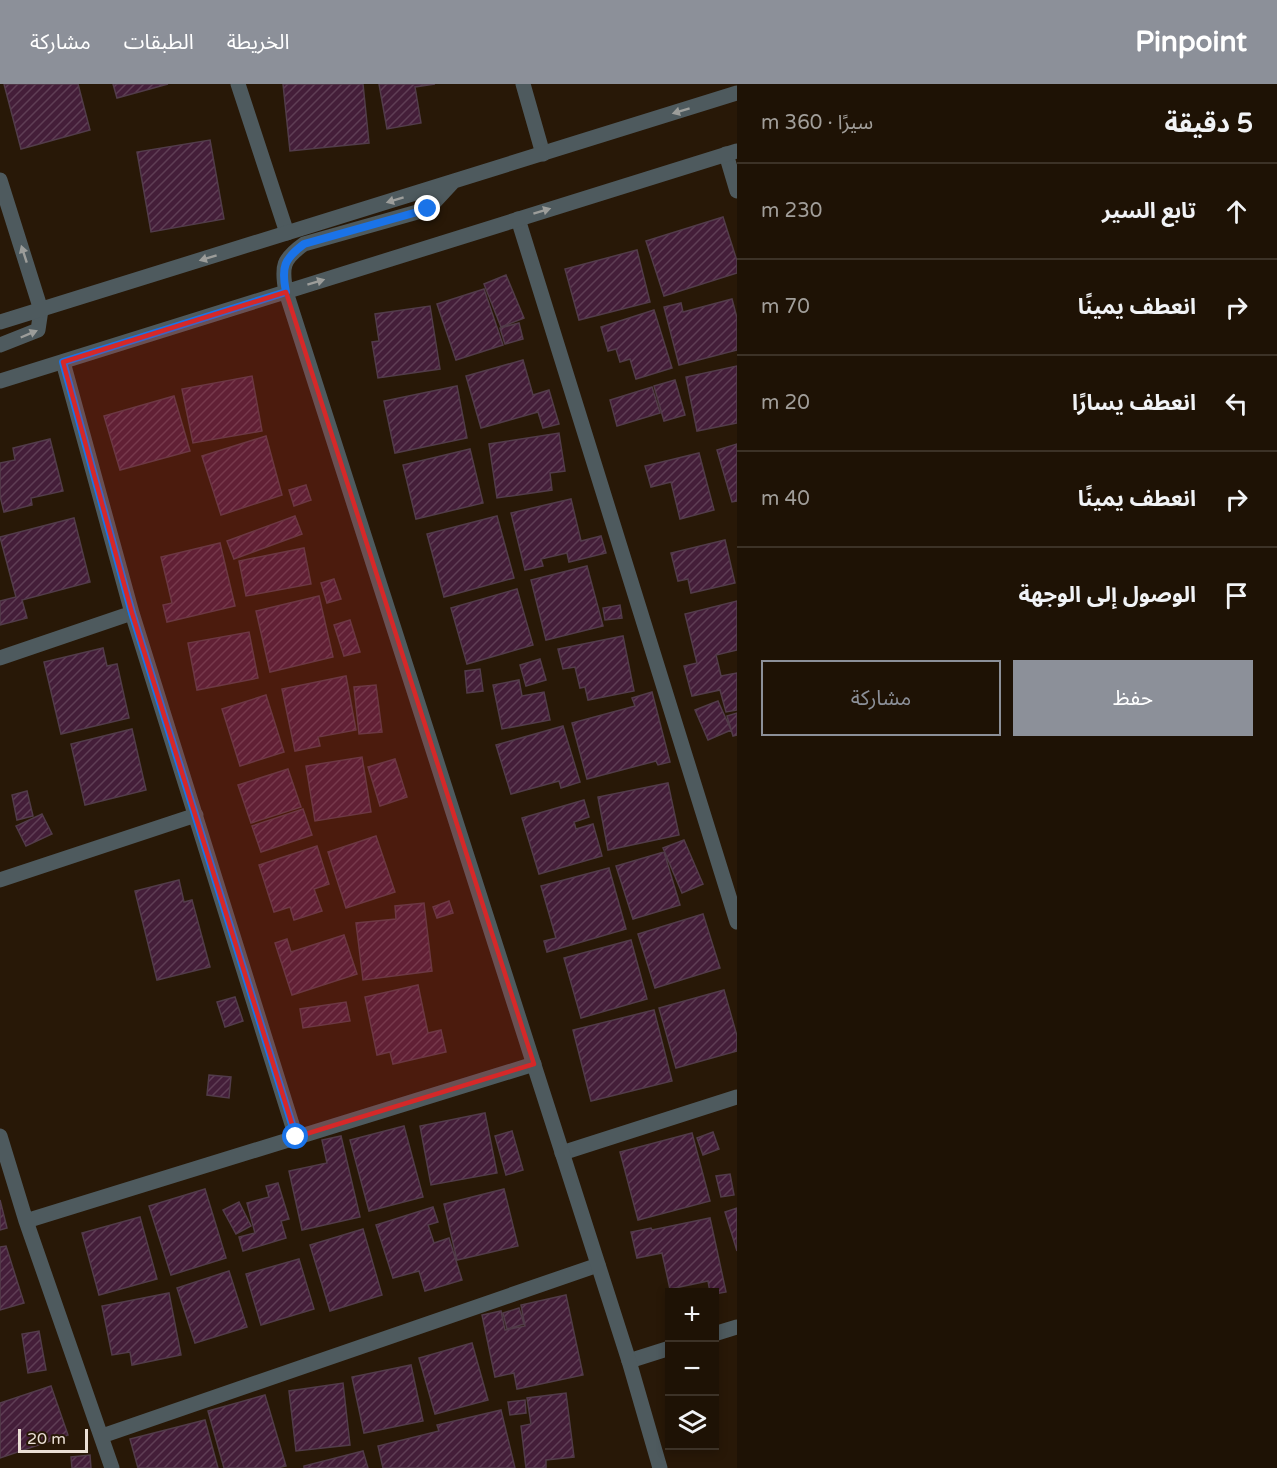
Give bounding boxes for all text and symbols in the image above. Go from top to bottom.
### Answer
text: Pinpoint [1135,25,1247,59]
text: مشاركة [30,30,91,55]
text: الطبقات [124,30,194,55]
text: الخريطة [227,30,290,55]
one-way arrow [672,107,690,116]
text: 5 دقيقة [1164,108,1253,139]
text: سيرًا · 360 m [761,111,873,135]
route end [414,195,440,221]
icon: ahead [1220,195,1253,228]
one-way arrow [386,196,404,205]
text: تابع السير [1102,198,1196,224]
text: 230 m [761,199,822,223]
one-way arrow [533,206,551,215]
one-way arrow [18,245,28,263]
one-way arrow [199,254,217,263]
one-way arrow [307,277,325,286]
icon: right [1220,291,1253,324]
text: انعطف يمينًا [1078,294,1196,320]
text: 70 m [761,295,810,319]
one-way arrow [20,329,38,339]
icon: left [1220,387,1253,420]
text: انعطف يسارًا [1072,390,1196,416]
text: 20 m [761,391,810,415]
icon: right [1220,483,1253,516]
text: انعطف يمينًا [1078,486,1196,512]
text: 40 m [761,487,810,511]
icon: arrive [1220,579,1253,612]
text: الوصول إلى الوجهة [1018,582,1196,608]
button: مشاركة [761,660,1001,736]
button: حفظ [1013,660,1253,736]
route start [282,1123,308,1149]
map controls [665,1288,719,1450]
button: + [665,1288,719,1342]
button: − [665,1342,719,1396]
button: layers [665,1396,719,1450]
scale bar [18,1426,88,1454]
text: 20 m [27,1429,66,1449]

